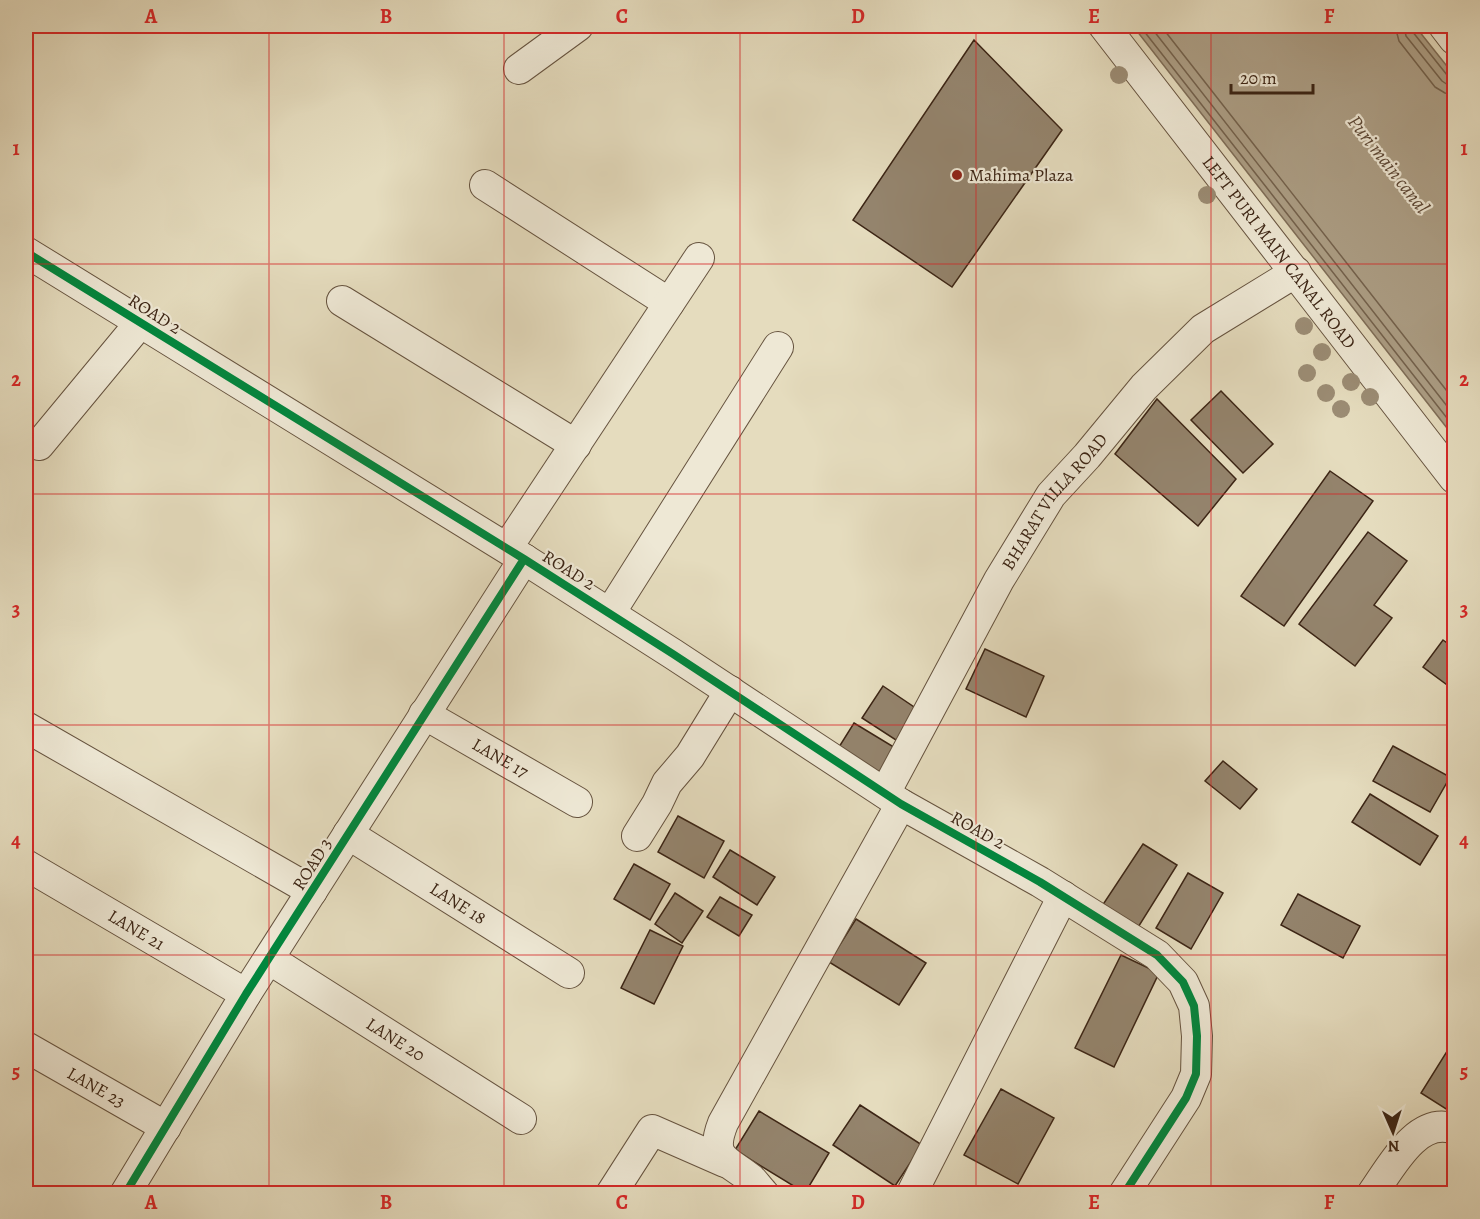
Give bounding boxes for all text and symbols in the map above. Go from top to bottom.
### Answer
text: A [144,3,158,30]
text: B [380,3,392,30]
text: C [616,3,628,30]
text: D [851,3,865,30]
text: E [1088,3,1100,30]
text: F [1324,3,1335,30]
scale bar [1231,57,1314,95]
text: 20 m [1240,66,1277,90]
water label: Puri main canal [1342,109,1436,219]
text: 1 [12,135,20,162]
text: 1 [1460,135,1468,162]
street label: LEFT PURI MAIN CANAL ROAD [1197,151,1362,354]
place label: Mahima Plaza [969,163,1074,187]
marker: Mahima Plaza [950,168,964,182]
street label: ROAD 2 [124,288,186,340]
text: 2 [11,366,21,393]
text: 2 [1459,366,1469,393]
street label: BHARAT VILLA ROAD [996,428,1113,575]
street label: ROAD 2 [538,544,600,596]
text: 3 [12,596,20,623]
text: 3 [1460,596,1468,623]
street label: LANE 17 [468,732,533,784]
street label: ROAD 2 [947,805,1010,855]
text: 4 [11,827,21,854]
text: 4 [1459,827,1469,854]
street label: ROAD 3 [287,833,337,895]
street label: LANE 18 [425,877,491,930]
street label: LANE 21 [104,904,169,956]
street label: LANE 20 [362,1012,430,1067]
text: 5 [12,1058,20,1085]
text: 5 [1460,1058,1468,1085]
street label: LANE 23 [63,1061,130,1113]
north arrow [1363,1102,1423,1162]
text: N [1387,1135,1400,1157]
text: A [144,1189,158,1216]
text: B [380,1189,392,1216]
text: C [616,1189,628,1216]
text: D [851,1189,865,1216]
text: E [1088,1189,1100,1216]
text: F [1324,1189,1335,1216]

